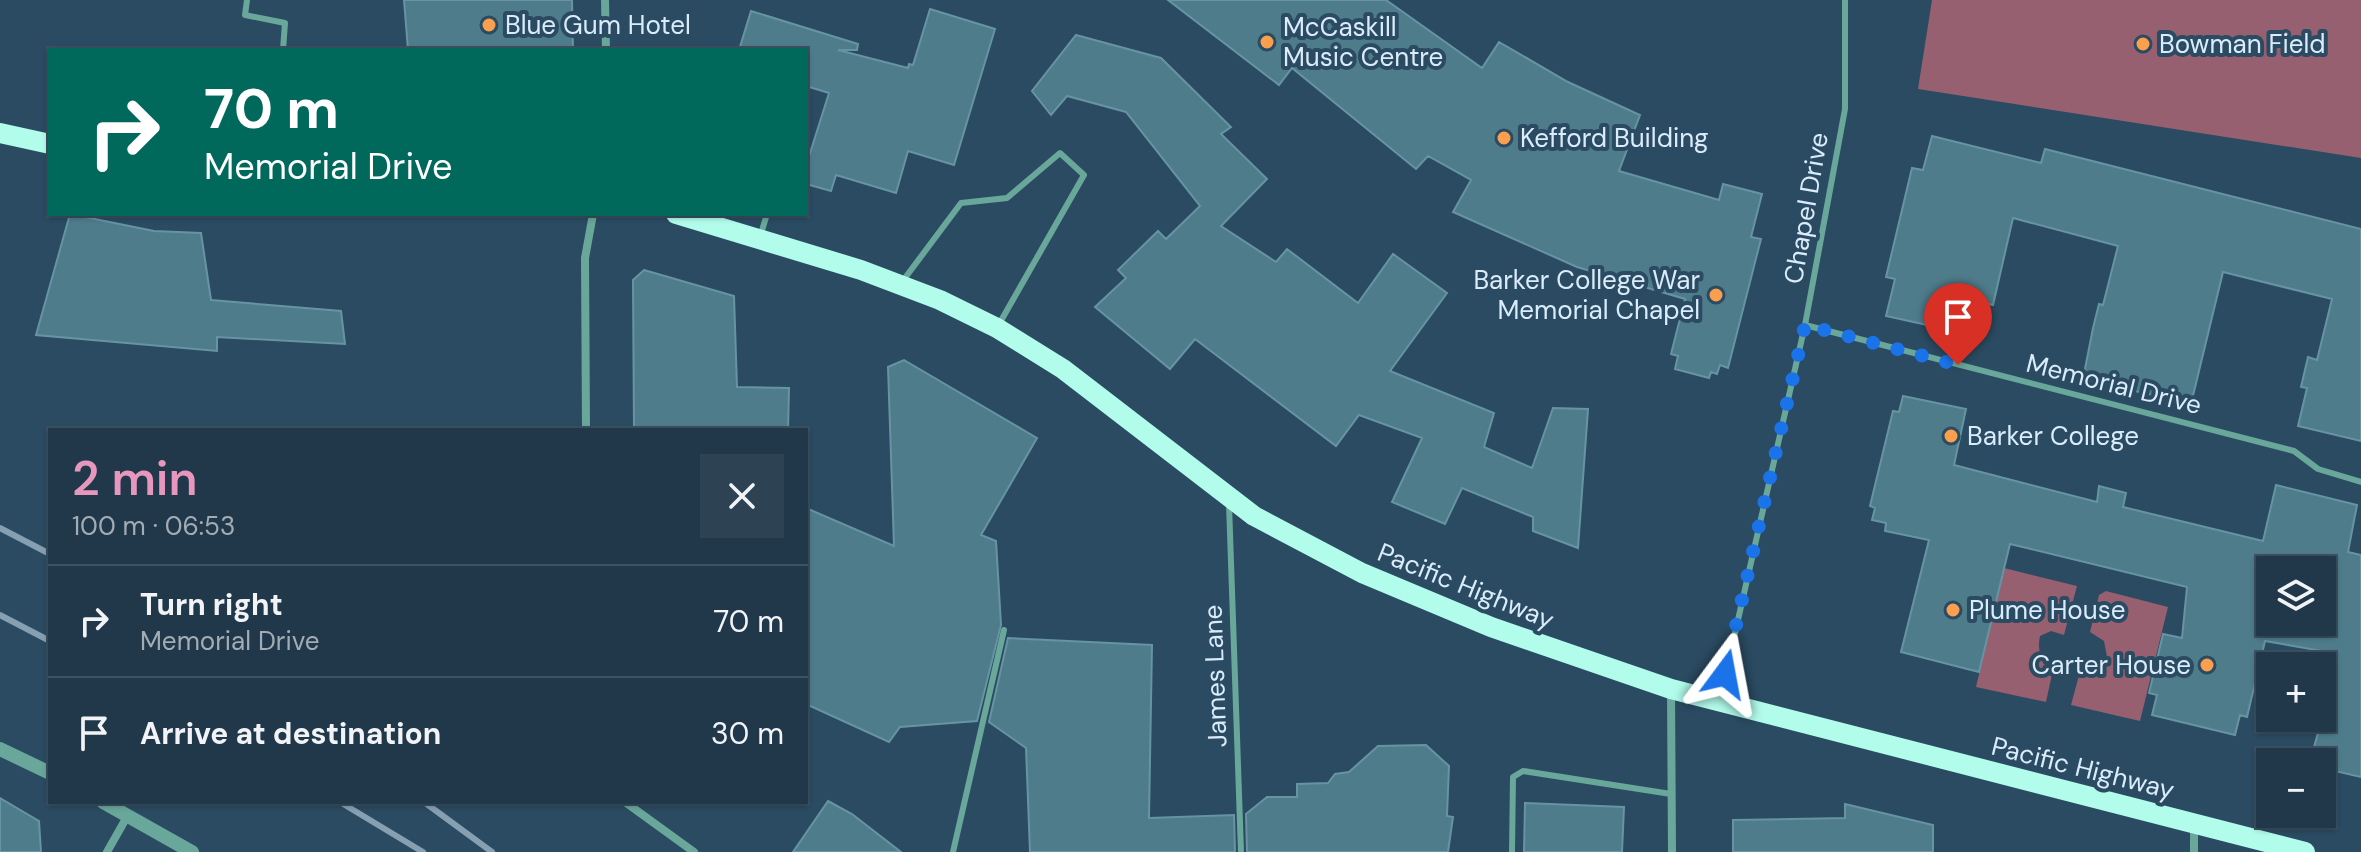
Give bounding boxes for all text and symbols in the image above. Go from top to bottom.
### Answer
place label: Blue Gum Hotel [505,8,691,42]
place label: McCaskill Music Centre [1283,10,1443,74]
marker: Blue Gum Hotel [480,16,498,34]
place label: Bowman Field [2159,27,2326,61]
marker: McCaskill Music Centre [1258,33,1276,51]
marker: Bowman Field [2134,35,2152,53]
text: 70 m [204,72,339,145]
icon: right [72,80,176,184]
place label: Kefford Building [1520,121,1709,155]
marker: Kefford Building [1495,129,1513,147]
street label: Chapel Drive [1776,130,1836,286]
text: Memorial Drive [204,143,453,190]
place label: Barker College War Memorial Chapel [1473,263,1700,327]
pin [1924,283,1992,365]
marker: Barker College War Memorial Chapel [1707,286,1725,304]
icon: arrive [1936,295,1980,339]
street label: Memorial Drive [2023,346,2205,422]
place label: Barker College [1967,419,2139,453]
marker: Barker College [1942,427,1960,445]
text: 2 min [72,447,198,510]
button: close [700,454,784,538]
text: 100 m · 06:53 [72,509,235,543]
street label: Pacific Highway [1373,535,1559,637]
map controls [2256,556,2336,828]
button: layers [2256,556,2336,636]
text: Turn right [140,585,283,624]
place label: Plume House [1969,593,2125,627]
icon: right [72,599,116,643]
marker: Plume House [1944,601,1962,619]
text: 70 m [713,602,784,641]
street label: James Lane [1196,604,1234,748]
text: Memorial Drive [140,624,320,658]
position arrow [1683,632,1767,716]
place label: Carter House [2032,648,2191,682]
button: + [2256,652,2336,732]
marker: Carter House [2198,656,2216,674]
icon: arrive [72,711,116,755]
text: Arrive at destination [140,714,441,753]
text: 30 m [711,714,784,753]
street label: Pacific Highway [1988,729,2178,807]
button: − [2256,748,2336,828]

